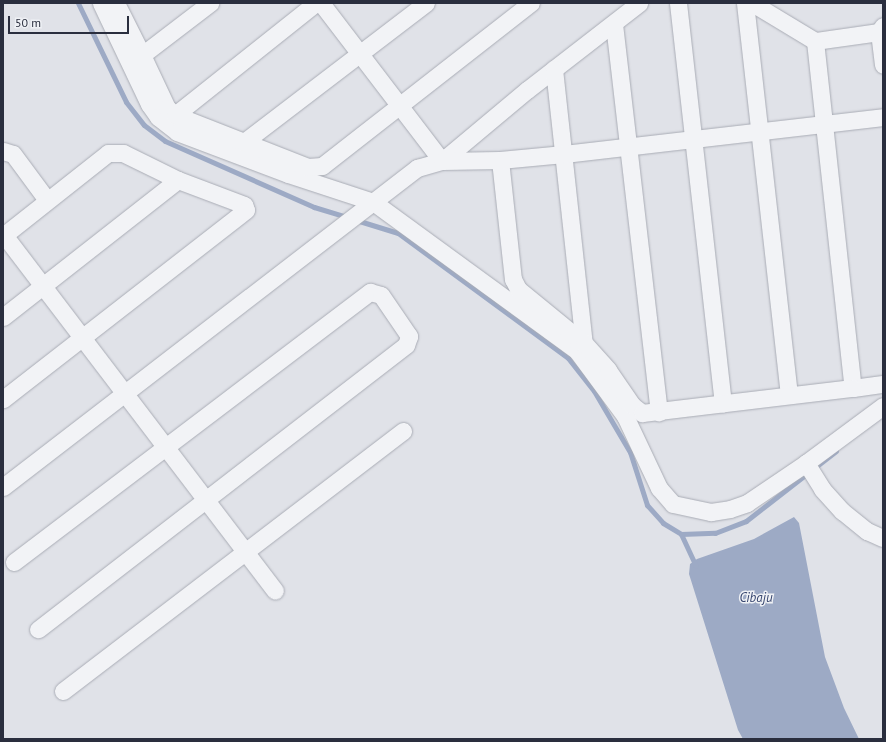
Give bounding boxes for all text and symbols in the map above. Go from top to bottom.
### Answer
scale bar [10,8,131,34]
text: 50 m [15,15,41,30]
water label: Cibaju [739,590,773,606]

